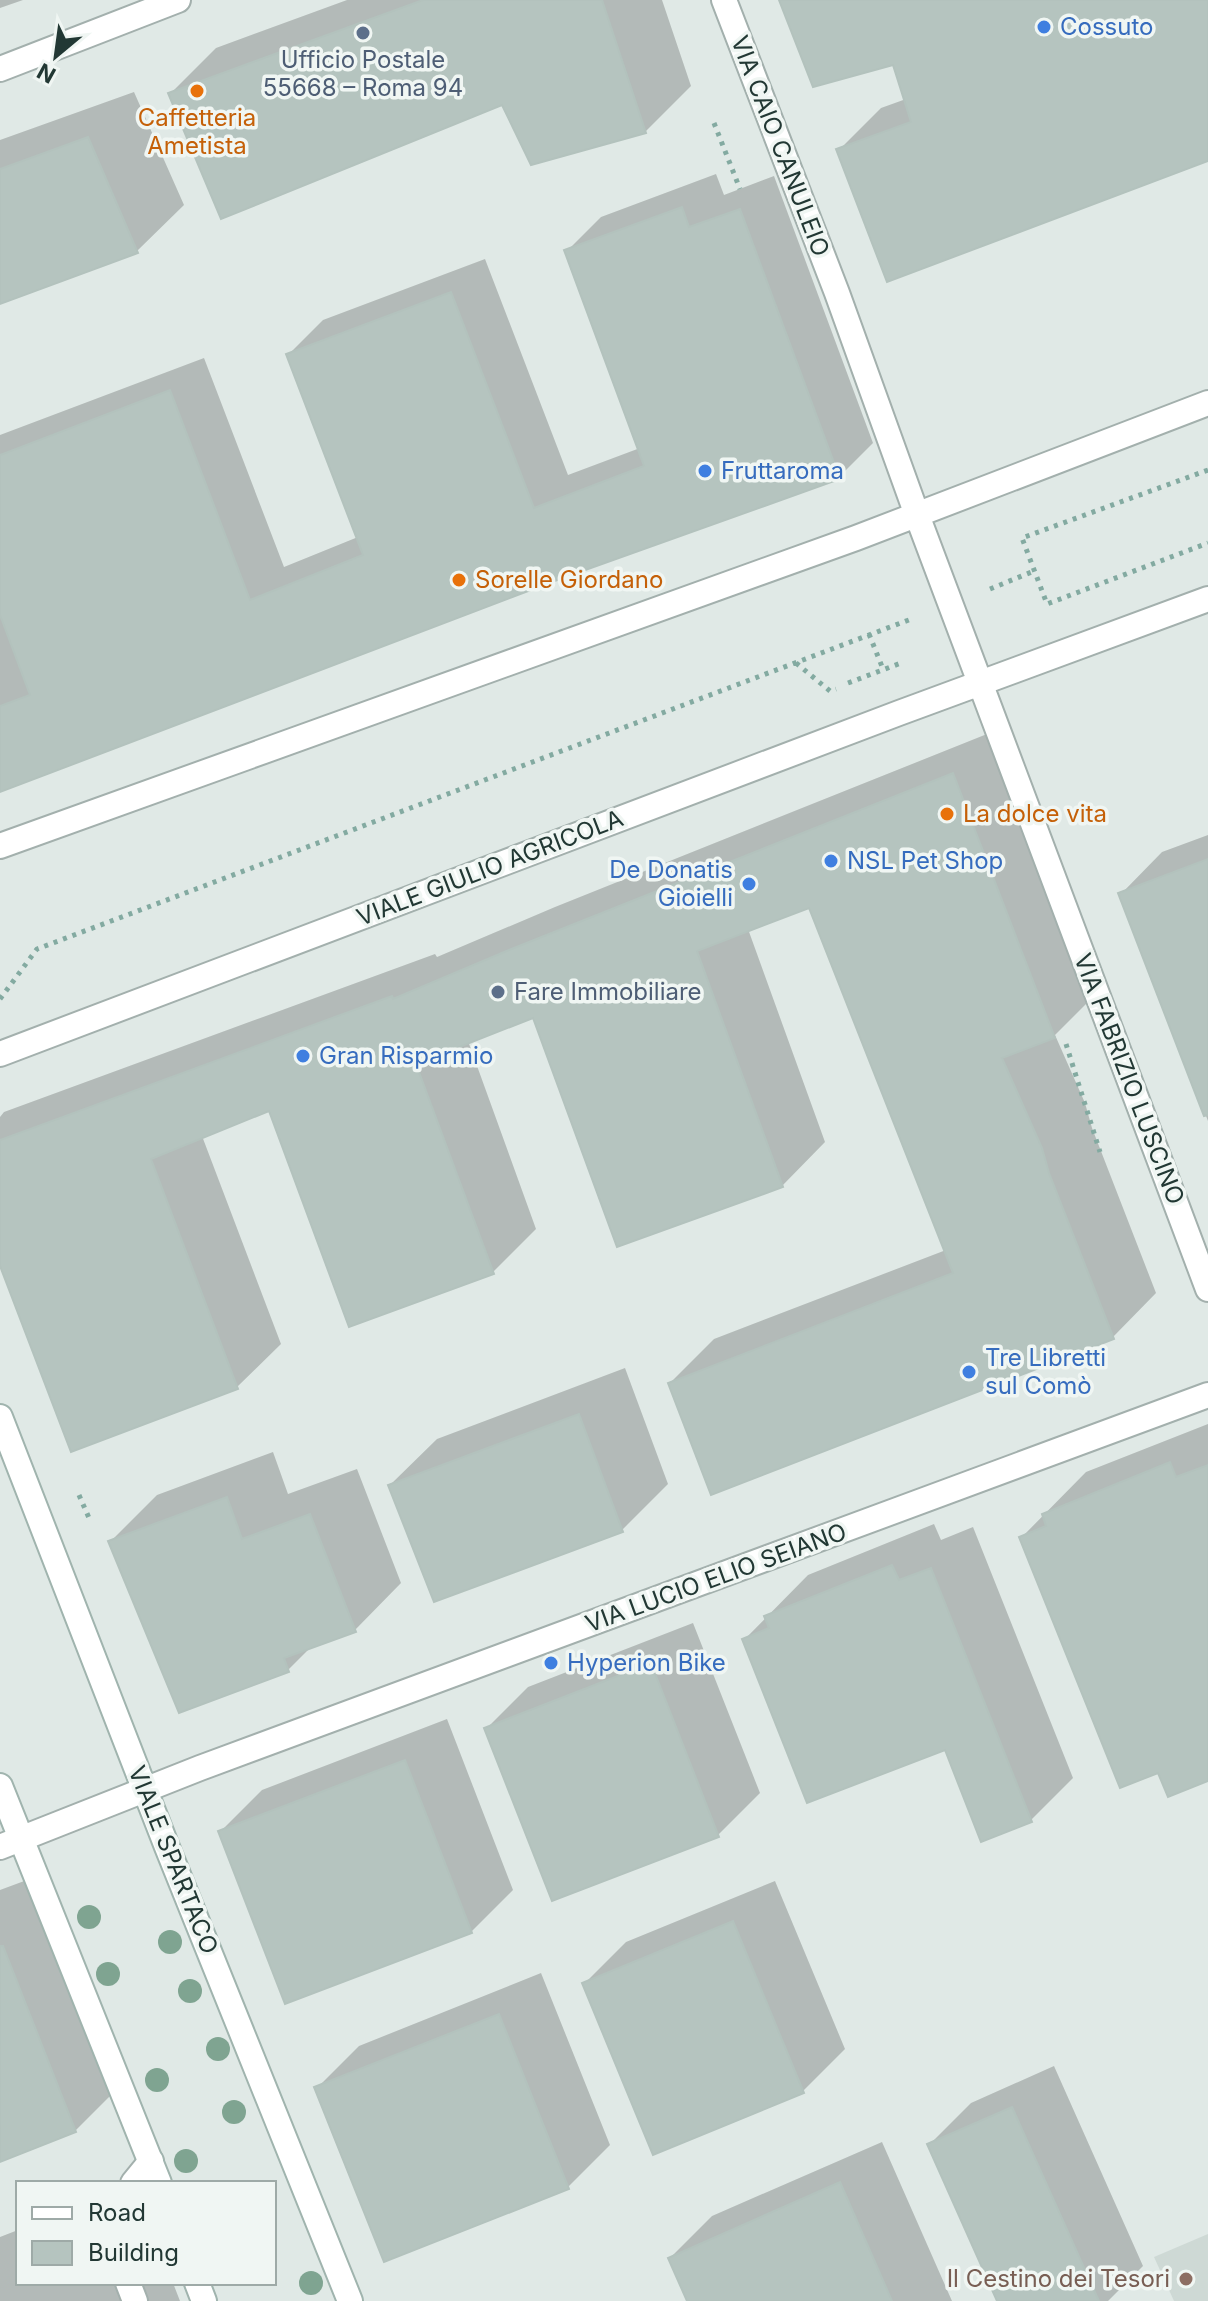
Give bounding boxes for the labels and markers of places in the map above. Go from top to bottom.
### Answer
place label: Cossuto [1060,12,1153,41]
marker: Cossuto [1035,18,1053,36]
marker: Ufficio Postale 55668 – Roma 94 [354,24,372,42]
place label: Ufficio Postale 55668 – Roma 94 [263,45,463,102]
marker: Caffetteria Ametista [188,82,206,100]
place label: Caffetteria Ametista [138,103,256,160]
place label: Fruttaroma [721,456,844,485]
marker: Fruttaroma [696,462,714,480]
place label: Sorelle Giordano [475,565,663,594]
marker: Sorelle Giordano [450,571,468,589]
place label: La dolce vita [963,799,1107,828]
marker: La dolce vita [938,805,956,823]
place label: NSL Pet Shop [847,846,1003,875]
marker: NSL Pet Shop [822,852,840,870]
place label: De Donatis Gioielli [609,855,733,912]
marker: De Donatis Gioielli [740,875,758,893]
place label: Fare Immobiliare [514,977,702,1006]
marker: Fare Immobiliare [489,983,507,1001]
place label: Gran Risparmio [319,1041,493,1070]
marker: Gran Risparmio [294,1047,312,1065]
place label: Tre Libretti sul Comò [985,1343,1106,1400]
marker: Tre Libretti sul Comò [960,1363,978,1381]
place label: Hyperion Bike [567,1648,726,1677]
marker: Hyperion Bike [542,1654,560,1672]
place label: Il Cestino dei Tesori [947,2264,1170,2293]
marker: Il Cestino dei Tesori [1177,2270,1195,2288]

